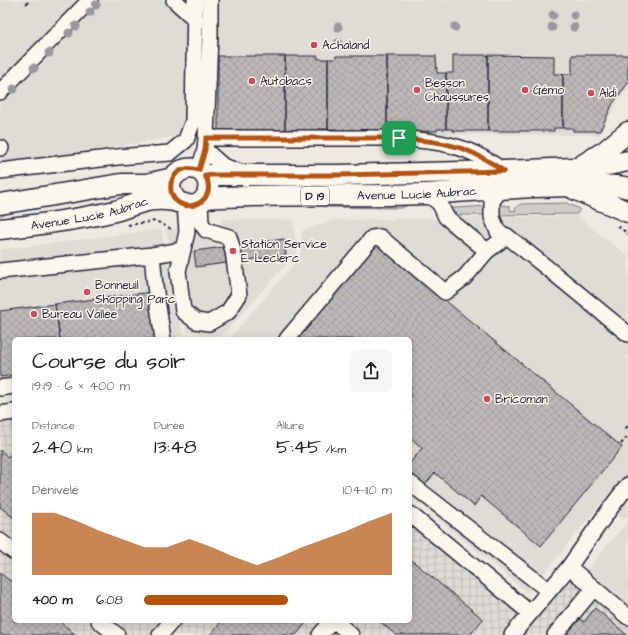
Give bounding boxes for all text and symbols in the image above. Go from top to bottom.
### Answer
place label: Achaland [322,37,369,54]
marker: Achaland [309,40,319,50]
place label: Autobacs [260,73,312,90]
place label: Besson Chaussures [425,75,489,106]
marker: Autobacs [247,76,257,86]
place label: Gémo [533,82,564,99]
marker: Besson Chaussures [412,85,422,95]
marker: Gémo [520,85,530,95]
place label: Aldi [599,85,617,102]
marker: Aldi [586,88,596,98]
pin [382,121,416,155]
icon: arrive [388,127,410,149]
street label: Avenue Lucie Aubrac [357,182,478,204]
road number: D 19 [301,187,329,205]
street label: Avenue Lucie Aubrac [30,192,150,234]
place label: Station Service E. Leclerc [241,236,327,267]
marker: Station Service E. Leclerc [228,246,238,256]
place label: Bonneuil Shopping Parc [95,277,176,309]
marker: Bonneuil Shopping Parc [82,287,92,297]
place label: Bureau Vallée [42,306,118,323]
marker: Bureau Vallée [29,309,39,319]
text: Course du soir [32,346,185,377]
button: share [350,350,392,392]
text: 19:19 · 6 × 400 m [32,377,130,395]
place label: Bricoman [495,391,548,408]
marker: Bricoman [482,394,492,404]
text: Distance [32,418,75,433]
text: Durée [154,418,185,433]
text: Allure [276,418,304,433]
text: 2.40 [32,433,73,461]
text: 13:48 [154,433,197,461]
text: 5:45 [276,433,321,461]
text: km [73,442,92,457]
text: /km [321,442,346,457]
text: Dénivelé [32,481,79,499]
text: 104–110 m [342,481,392,499]
text: 400 m [32,591,73,609]
text: 6:08 [96,591,123,609]

